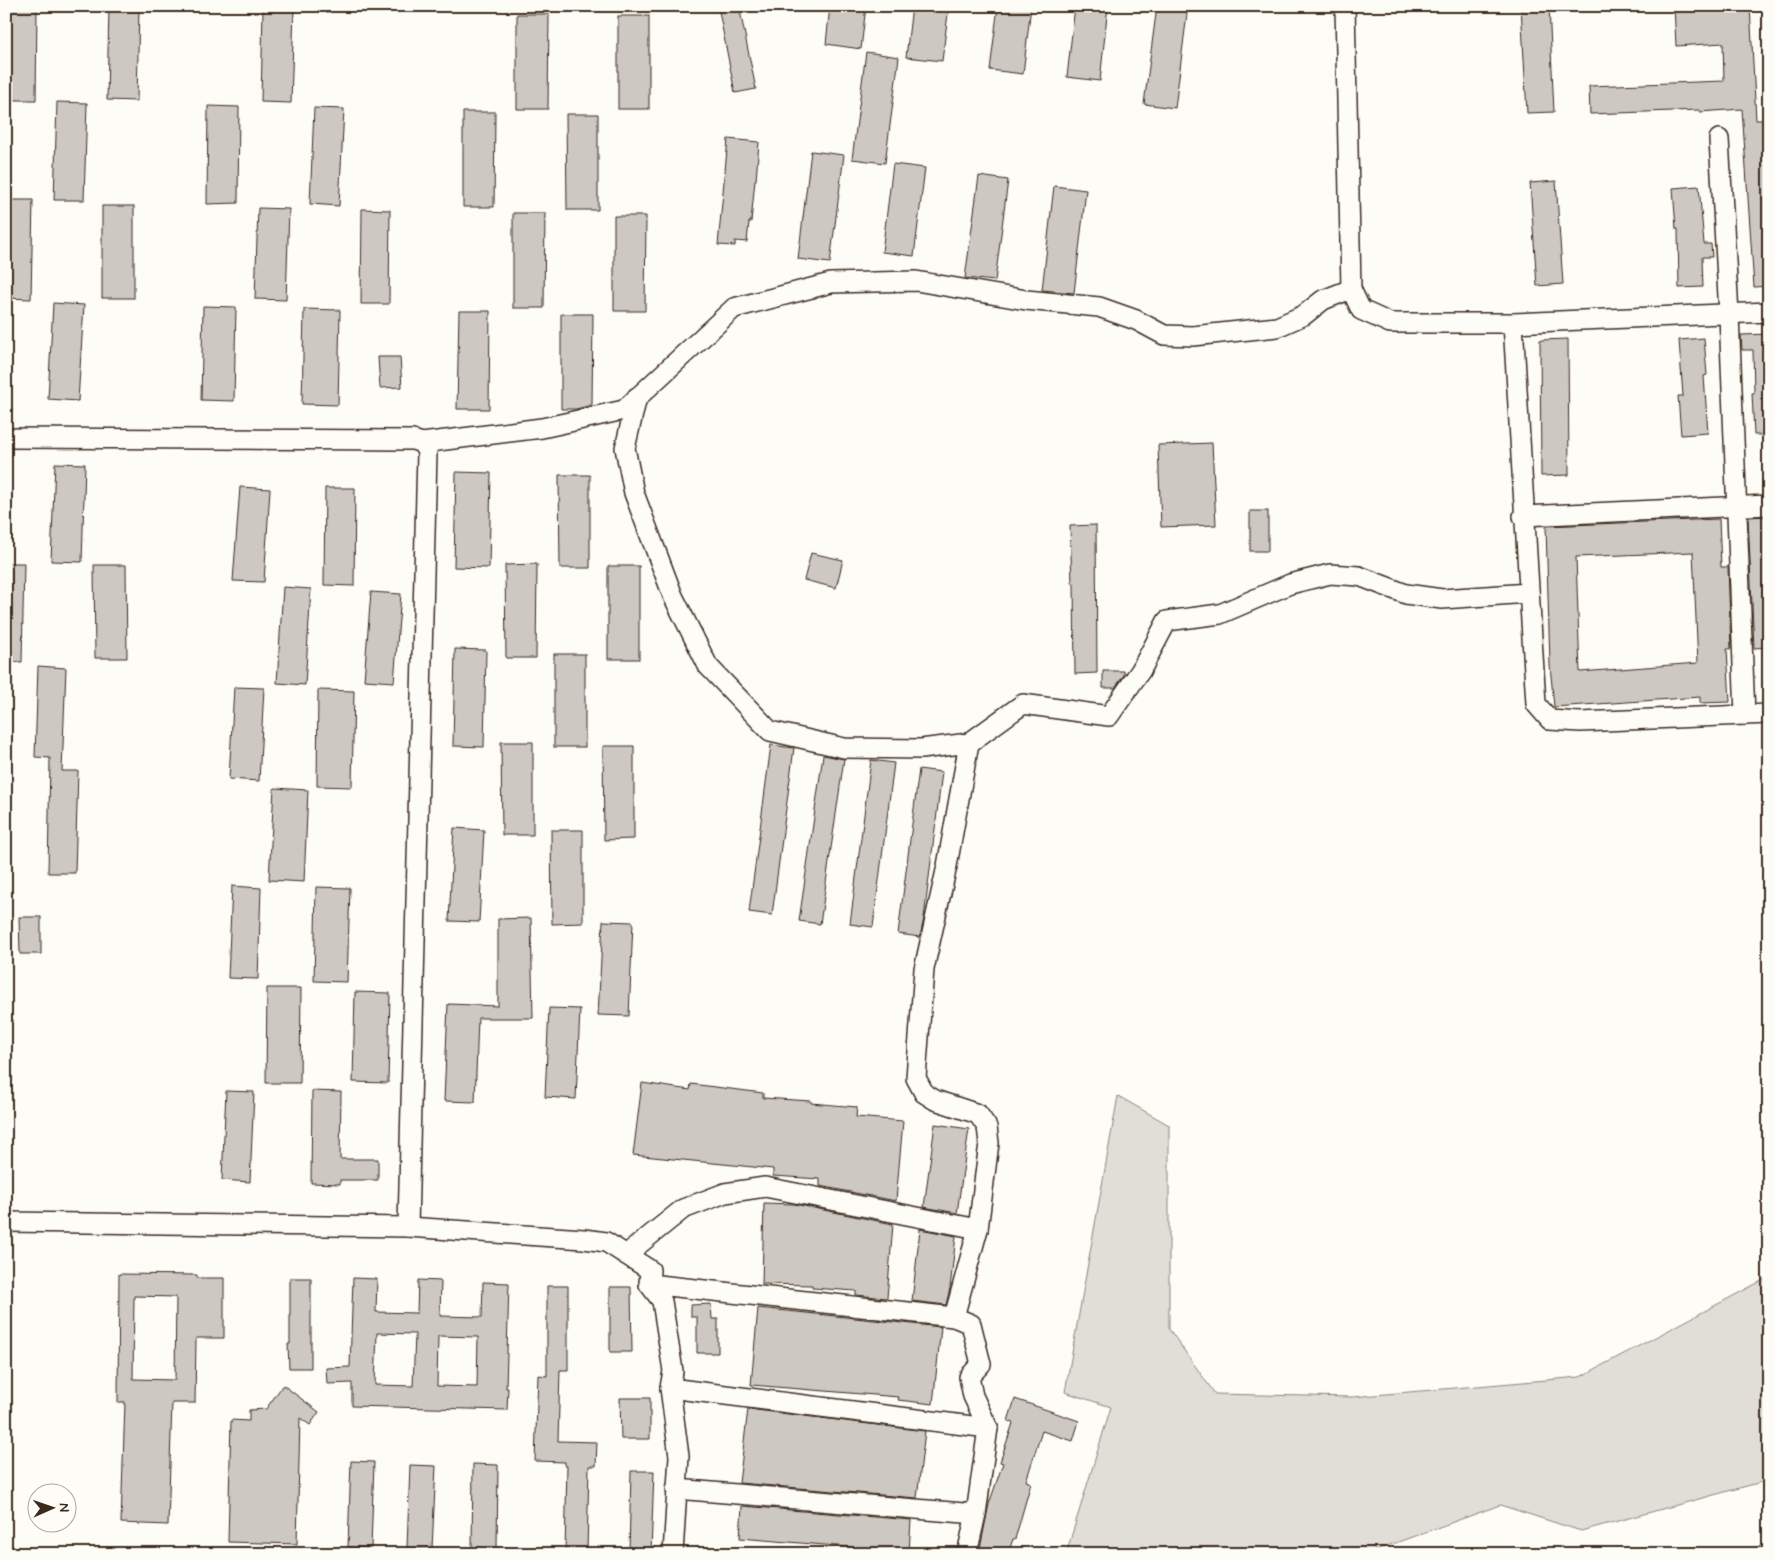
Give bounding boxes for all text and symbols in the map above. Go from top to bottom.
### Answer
north arrow [28,1482,78,1532]
text: N [55,1503,73,1513]

